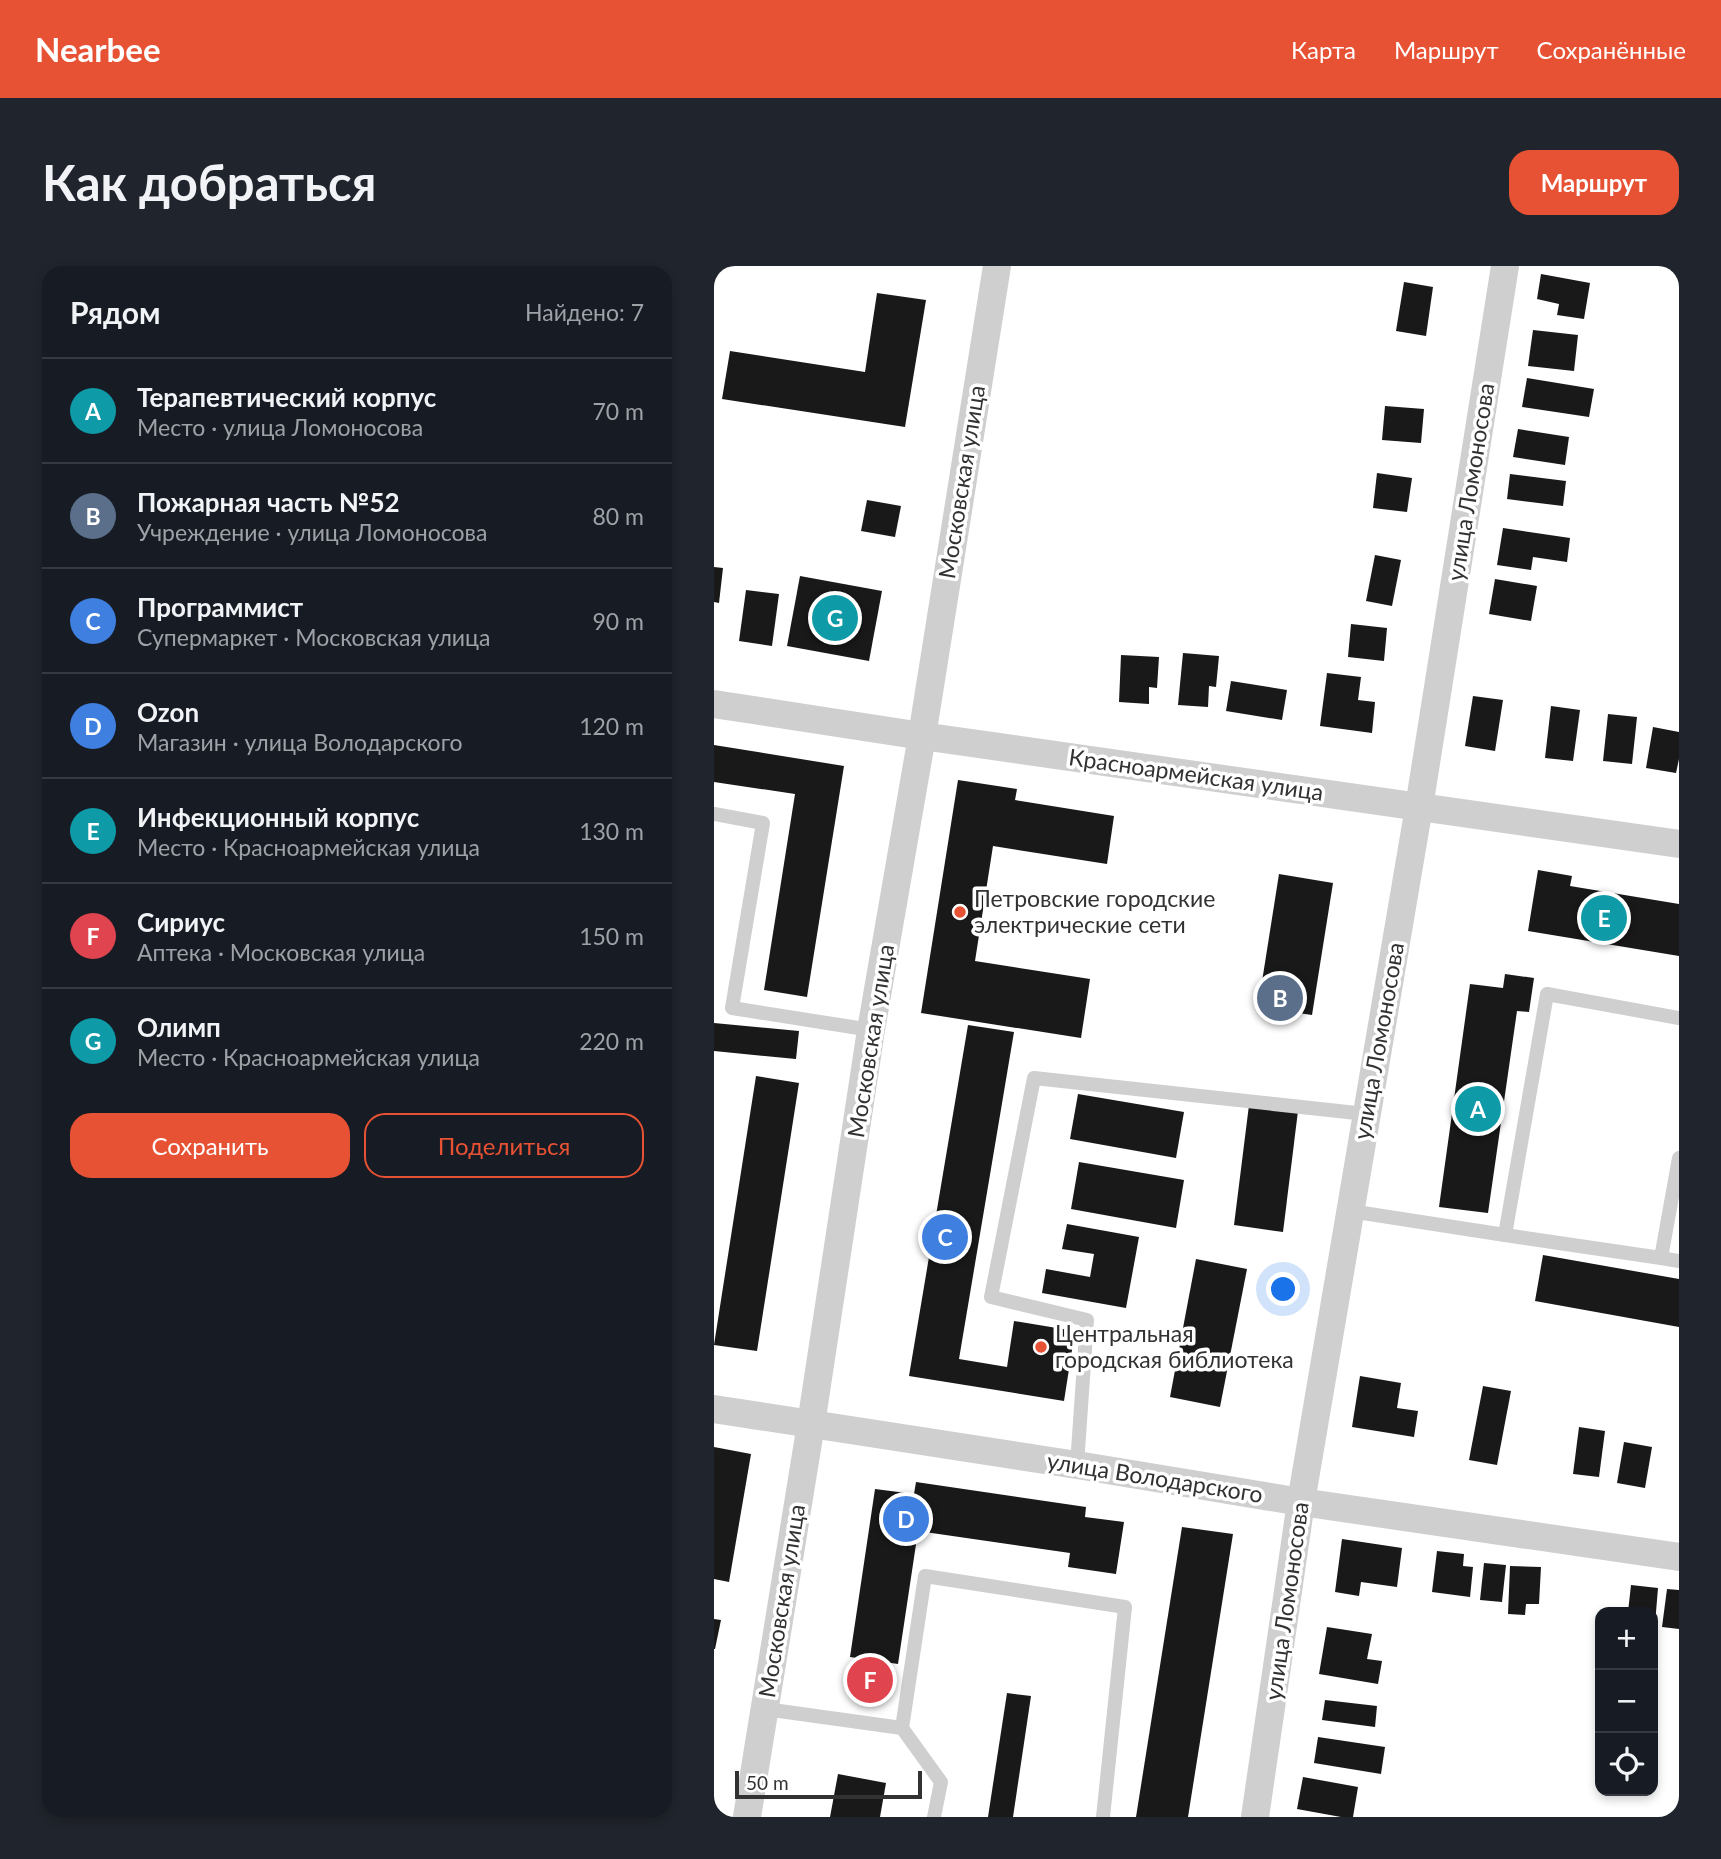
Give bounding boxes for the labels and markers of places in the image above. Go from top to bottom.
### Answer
pin: G [812,592,858,644]
place label: Петровские городские электрические сети [974,884,1215,938]
pin: E [1581,892,1627,944]
marker: Петровские городские электрические сети [952,904,968,920]
pin: B [1257,972,1303,1024]
pin: A [1455,1083,1501,1135]
pin: C [922,1211,968,1263]
place label: Центральная городская библиотека [1055,1319,1294,1373]
marker: Центральная городская библиотека [1033,1339,1049,1355]
pin: D [883,1493,929,1545]
pin: F [847,1654,893,1706]

